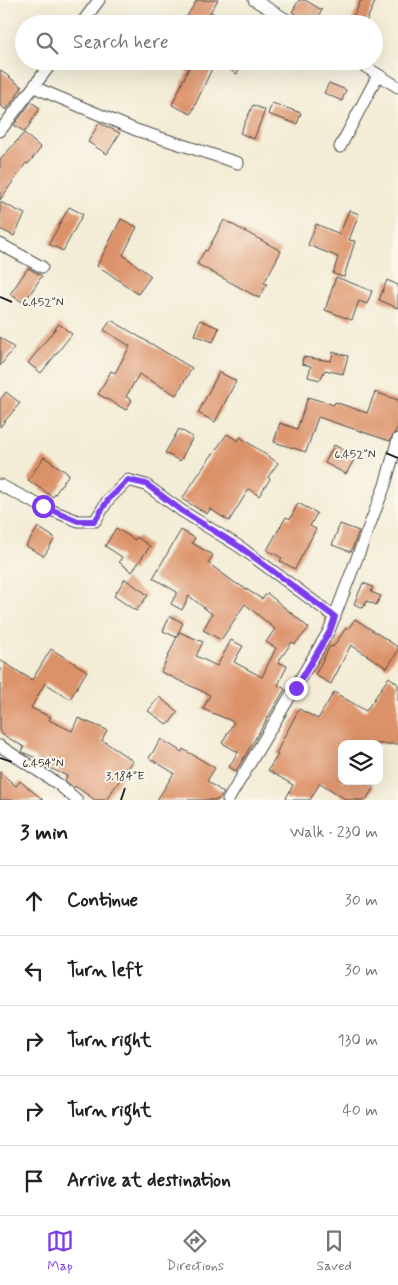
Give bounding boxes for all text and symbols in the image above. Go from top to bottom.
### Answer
search box [15,15,383,70]
icon: search [33,29,61,57]
text: Search here [73,30,169,55]
text: 6.452°N [22,295,64,311]
text: 6.452°N [334,447,376,463]
route start [32,495,55,518]
route end [285,677,308,700]
map controls [338,740,383,785]
button: layers [338,740,383,785]
text: 6.454°N [22,756,64,772]
text: 3.184°E [106,769,144,785]
text: 3 min [20,819,68,847]
text: Walk · 230 m [290,822,378,843]
icon: ahead [20,887,48,915]
text: Continue [67,888,138,913]
text: 30 m [345,890,378,911]
icon: left [20,957,48,985]
text: Turn left [67,958,143,983]
text: 30 m [345,960,378,981]
icon: right [20,1027,48,1055]
text: Turn right [67,1028,151,1053]
text: 130 m [337,1030,378,1051]
icon: right [20,1097,48,1125]
text: Turn right [67,1098,151,1123]
text: 40 m [342,1100,378,1121]
icon: arrive [20,1167,48,1195]
text: Arrive at destination [67,1168,231,1193]
tab: Map [46,1227,74,1275]
tab: Directions [167,1227,224,1275]
tab: Saved [316,1227,352,1275]

